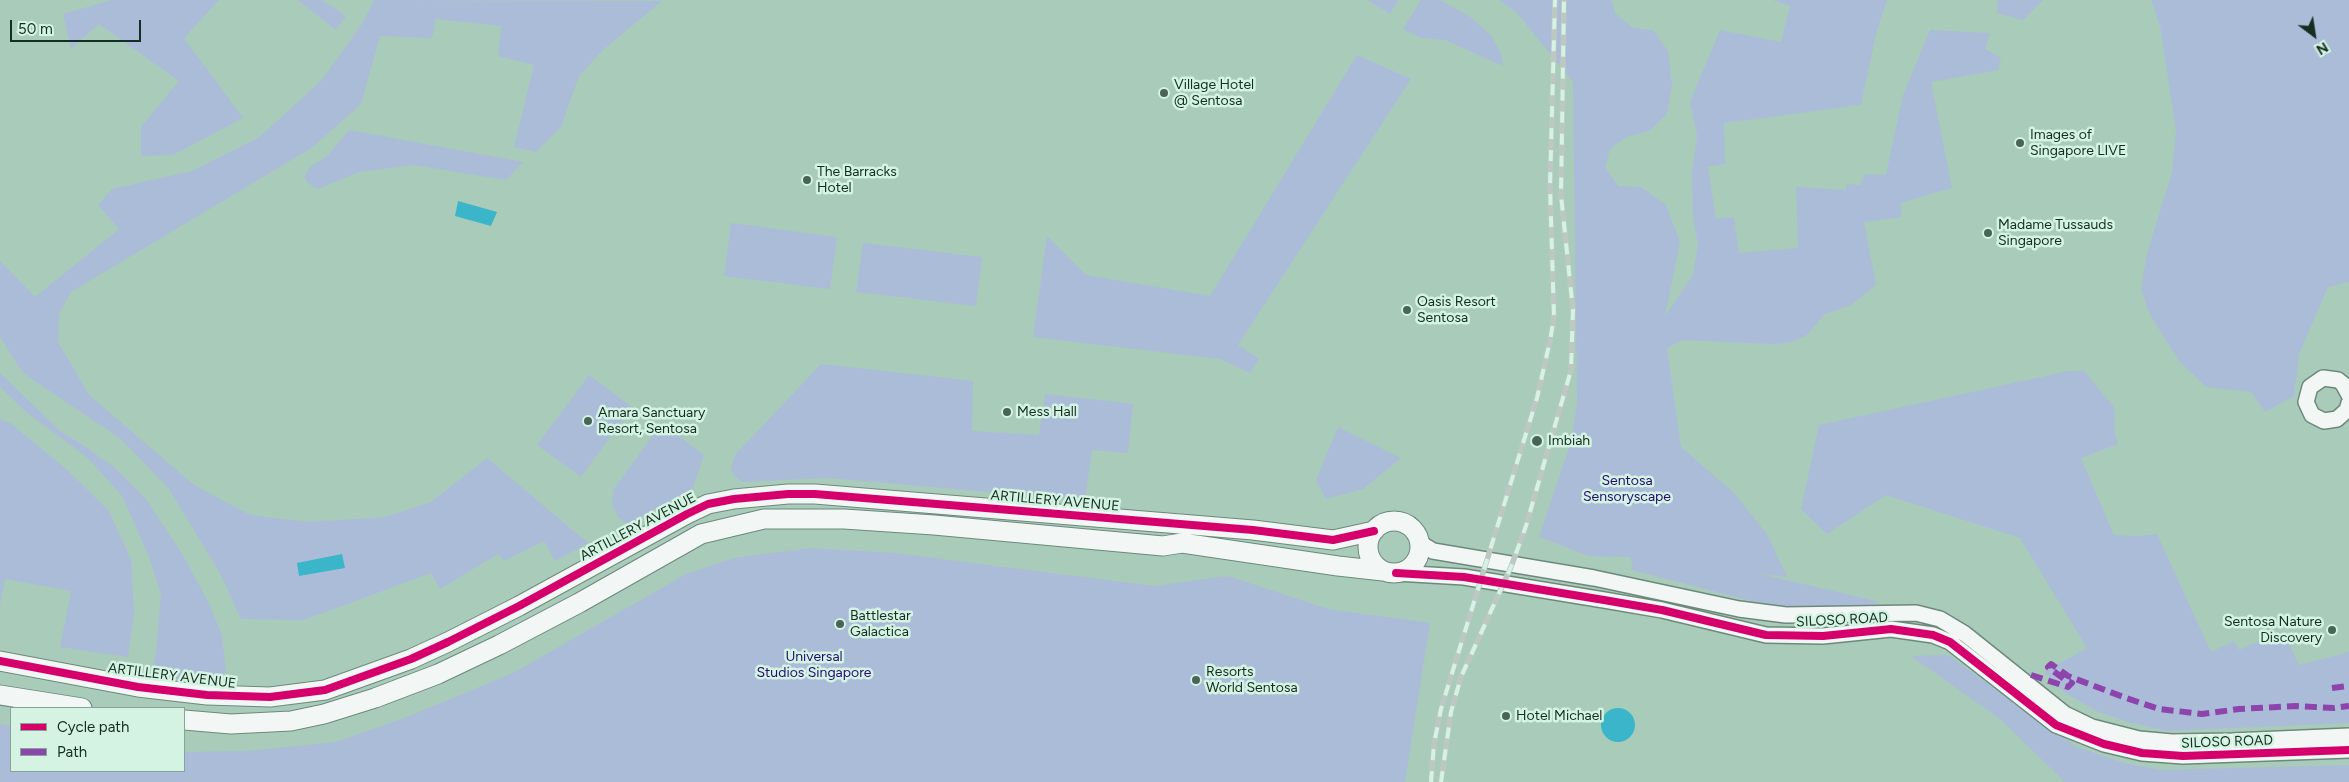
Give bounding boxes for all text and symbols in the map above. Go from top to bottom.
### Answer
scale bar [12,10,144,42]
north arrow [2289,10,2339,60]
text: 50 m [18,20,53,38]
text: N [2313,38,2331,58]
place label: Village Hotel @ Sentosa [1174,77,1254,110]
marker: Village Hotel @ Sentosa [1158,87,1170,99]
place label: Images of Singapore LIVE [2030,127,2126,160]
marker: Images of Singapore LIVE [2014,137,2026,149]
place label: The Barracks Hotel [817,164,897,196]
marker: The Barracks Hotel [801,174,813,186]
place label: Madame Tussauds Singapore [1998,217,2113,250]
marker: Madame Tussauds Singapore [1982,227,1994,239]
place label: Oasis Resort Sentosa [1417,294,1496,326]
marker: Oasis Resort Sentosa [1401,304,1413,316]
place label: Mess Hall [1017,404,1077,420]
place label: Amara Sanctuary Resort, Sentosa [598,405,705,438]
marker: Mess Hall [1001,406,1013,418]
marker: Amara Sanctuary Resort, Sentosa [582,415,594,427]
place label: Imbiah [1548,433,1590,449]
marker: Imbiah [1530,434,1544,448]
park label: Sentosa Sensoryscape [1583,473,1671,506]
street label: ARTILLERY AVENUE [990,487,1120,515]
street label: ARTILLERY AVENUE [577,489,699,565]
place label: Battlestar Galactica [850,608,911,640]
street label: SILOSO ROAD [1796,609,1888,631]
place label: Sentosa Nature Discovery [2224,614,2322,646]
marker: Battlestar Galactica [834,618,846,630]
marker: Sentosa Nature Discovery [2326,624,2338,636]
park label: Universal Studios Singapore [756,649,872,682]
street label: ARTILLERY AVENUE [107,660,237,692]
place label: Resorts World Sentosa [1206,664,1298,696]
marker: Resorts World Sentosa [1190,674,1202,686]
legend [10,707,185,772]
place label: Hotel Michael [1516,708,1602,724]
marker: Hotel Michael [1500,710,1512,722]
text: Cycle path [57,718,129,736]
street label: SILOSO ROAD [2181,732,2273,752]
text: Path [57,743,87,761]

